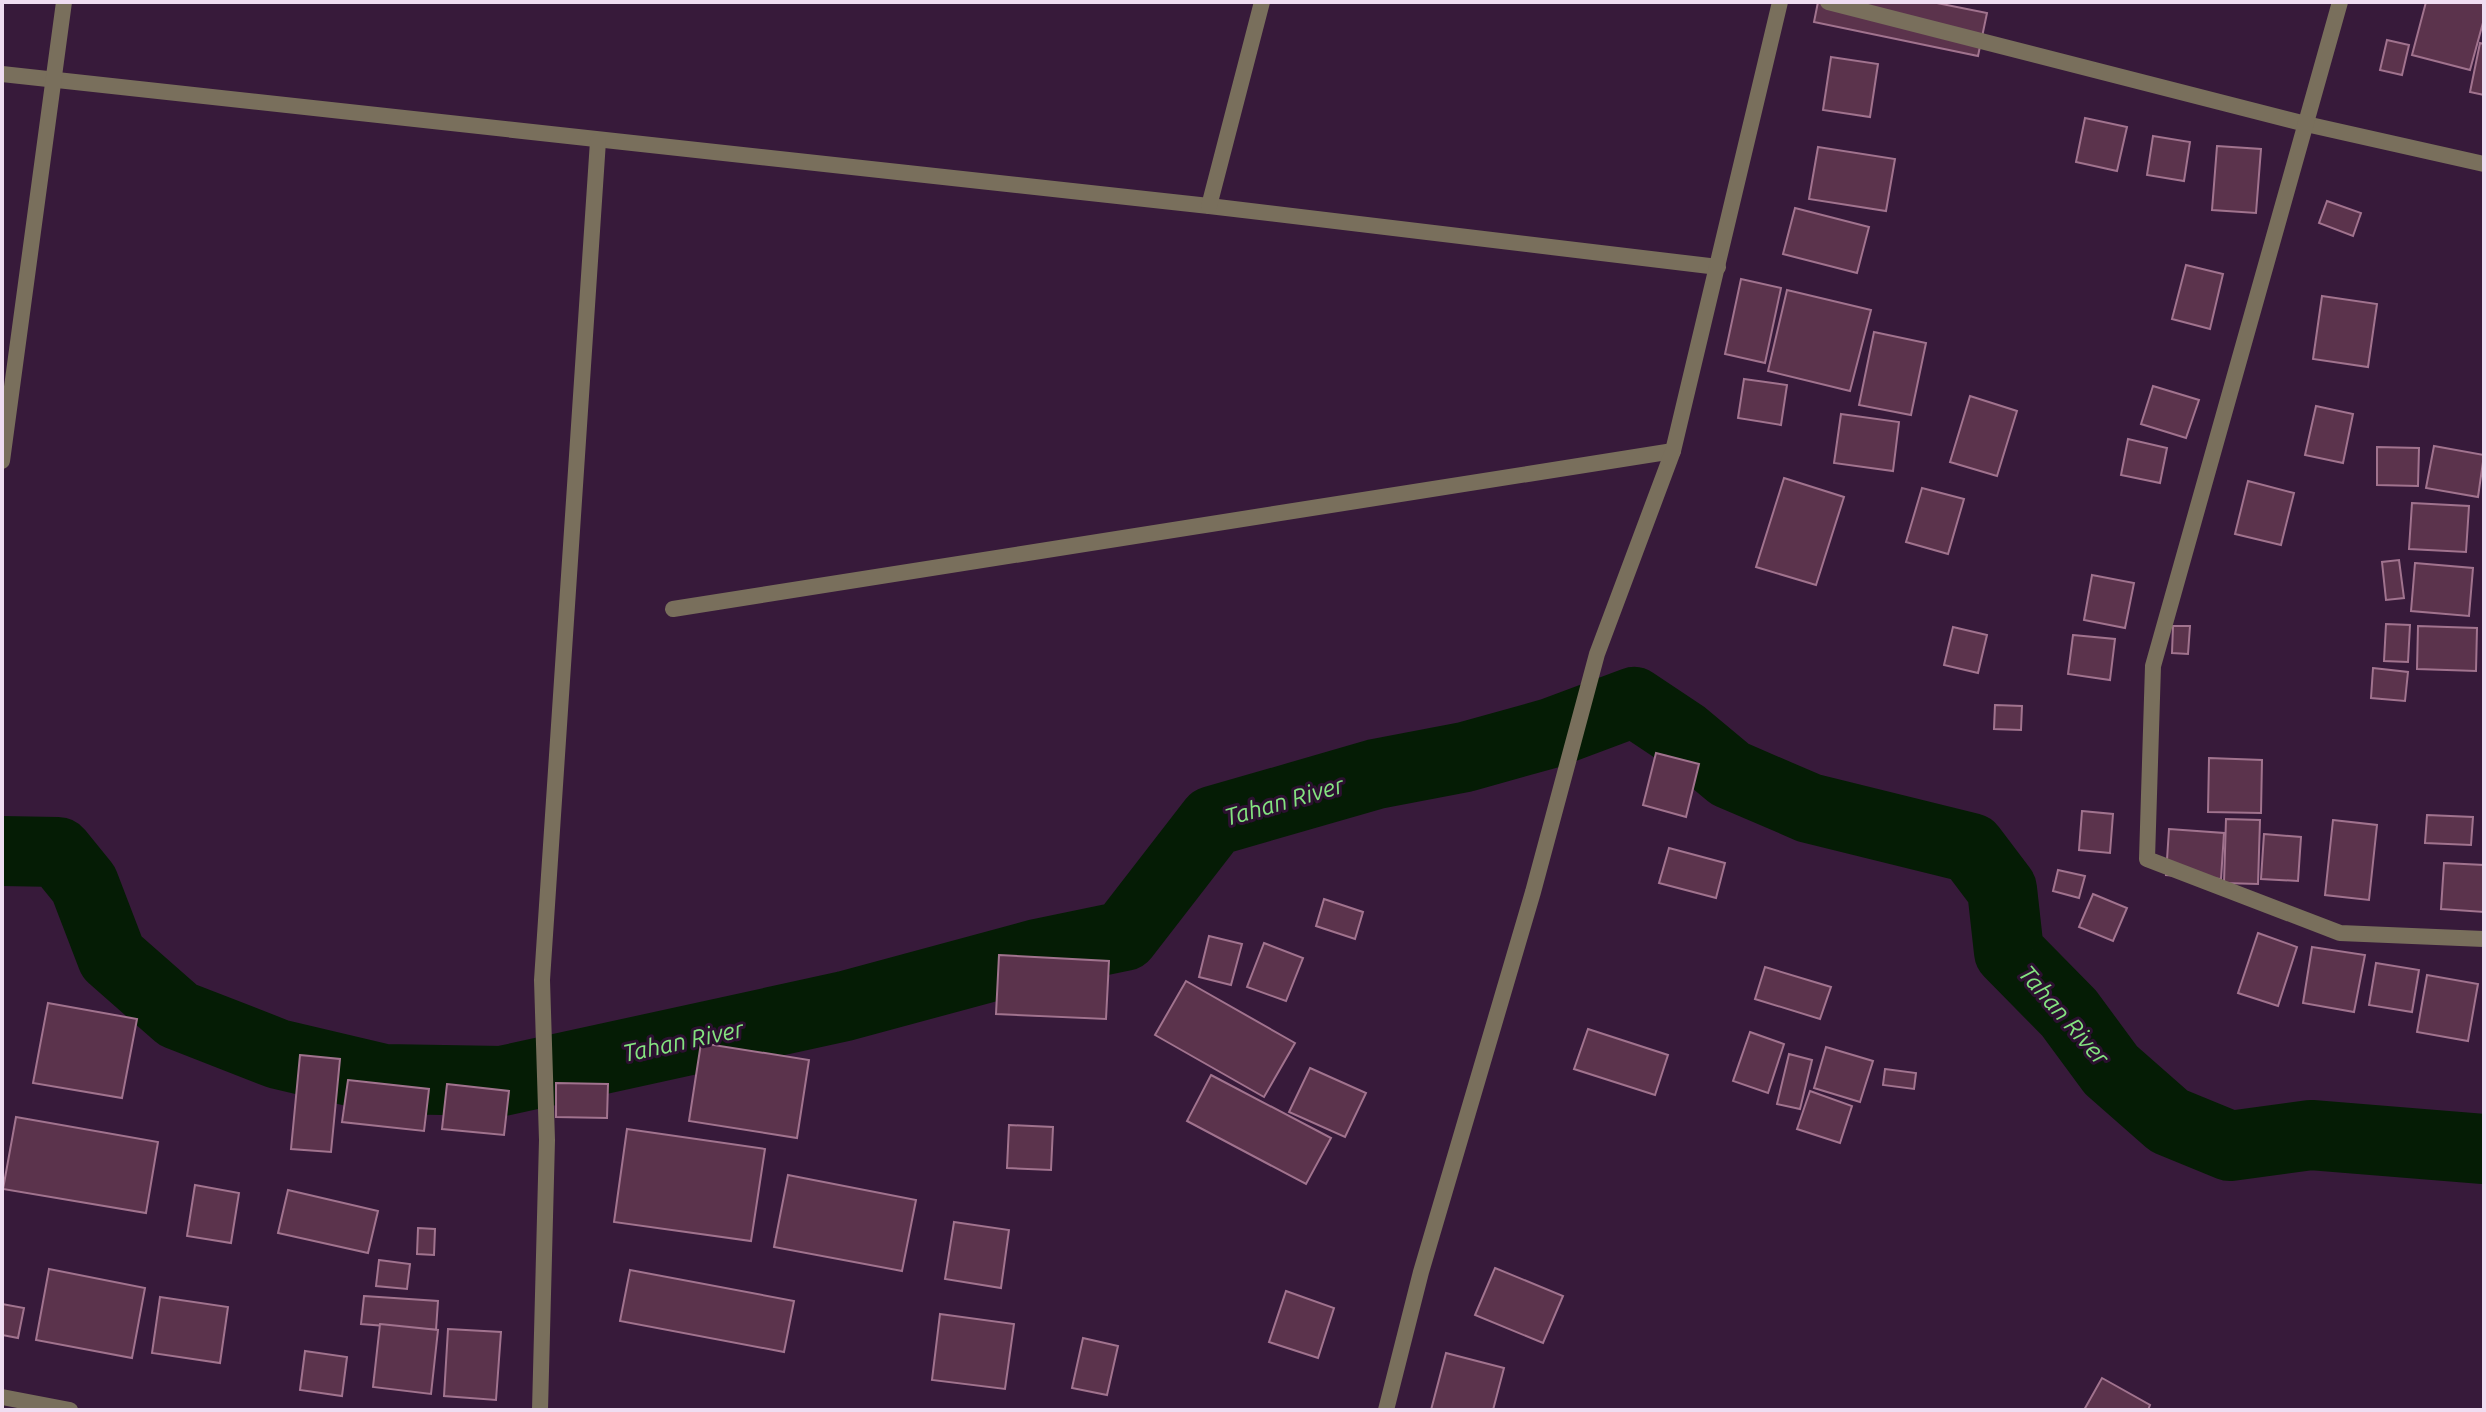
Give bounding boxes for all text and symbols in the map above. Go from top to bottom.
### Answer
water label: Tahan River [1221,771,1348,831]
water label: Tahan River [2013,960,2115,1071]
water label: Tahan River [620,1015,747,1067]

